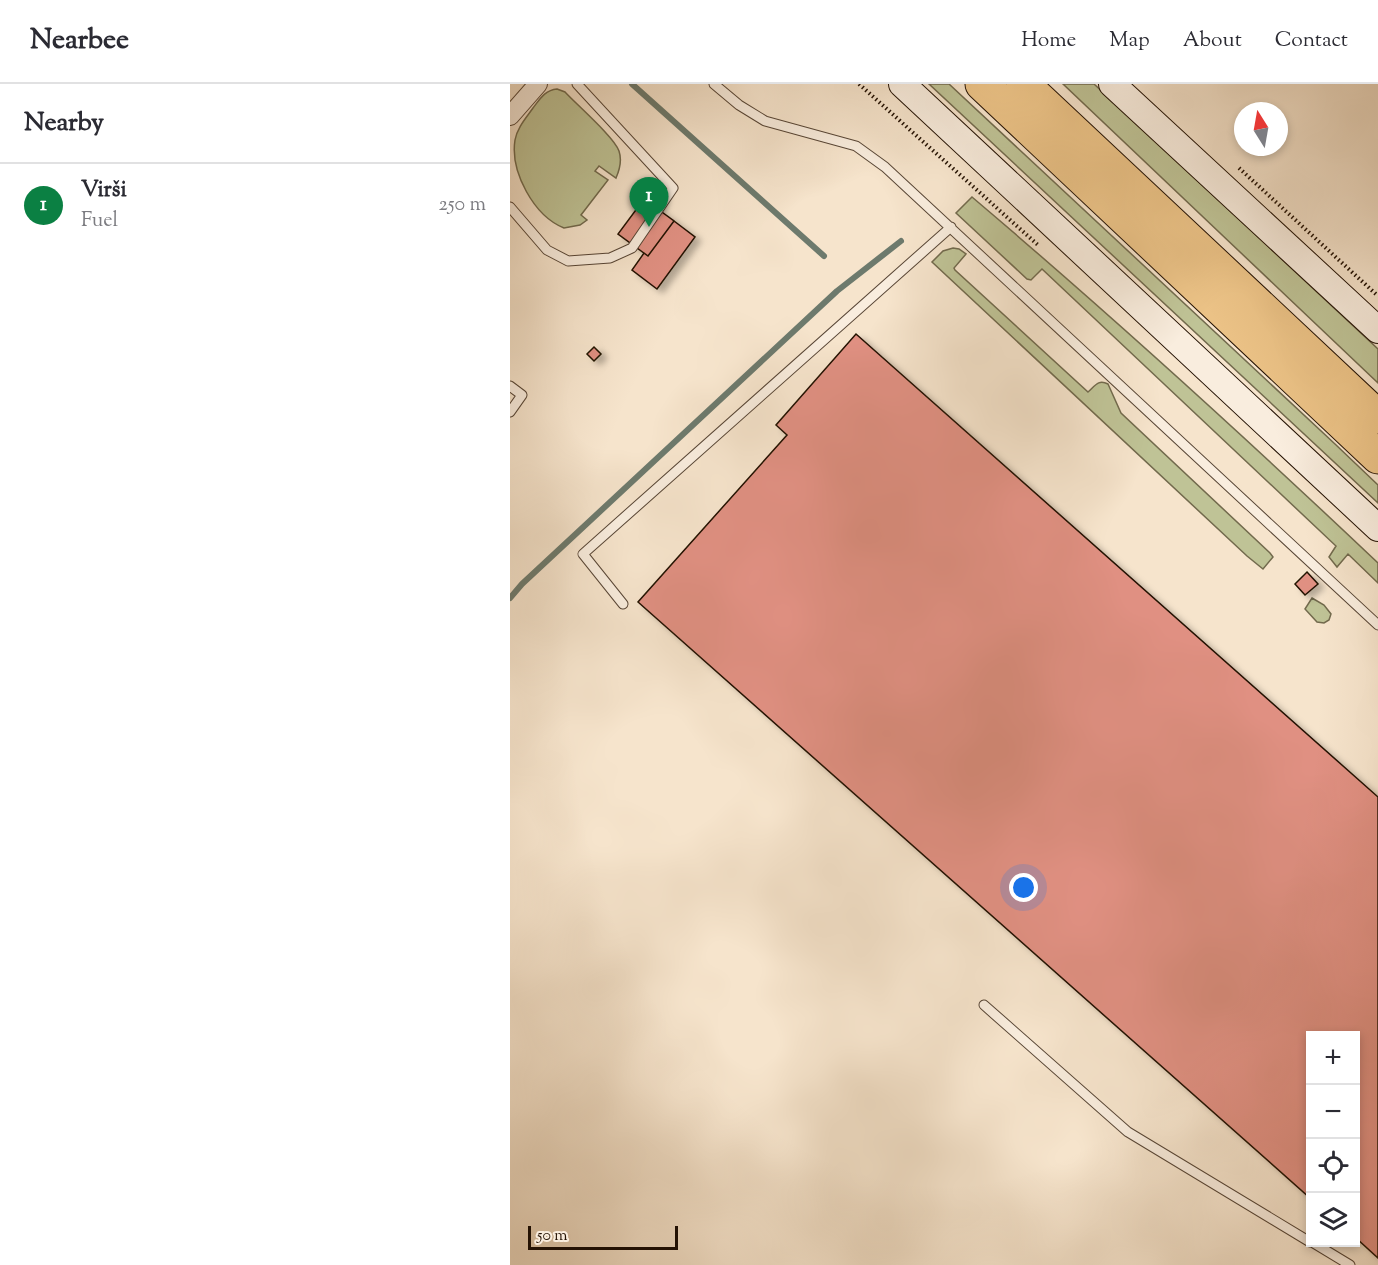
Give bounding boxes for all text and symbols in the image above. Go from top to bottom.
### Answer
text: Nearbee [30,21,129,61]
text: Home [1021,26,1076,56]
text: Map [1109,26,1150,56]
text: About [1183,26,1242,56]
text: Contact [1275,26,1348,56]
north arrow [1234,102,1288,156]
text: Nearby [24,105,104,142]
text: Virši [81,175,127,207]
pin: 1 [630,178,668,227]
text: 1 [40,191,47,220]
text: 250 m [438,191,486,220]
text: Fuel [81,207,118,236]
your location [1009,873,1038,902]
map controls [1306,1031,1360,1247]
button: + [1306,1031,1360,1085]
button: − [1306,1085,1360,1139]
button: locate [1306,1139,1360,1193]
button: layers [1306,1193,1360,1247]
scale bar [528,1223,678,1250]
text: 50 m [537,1225,568,1248]

